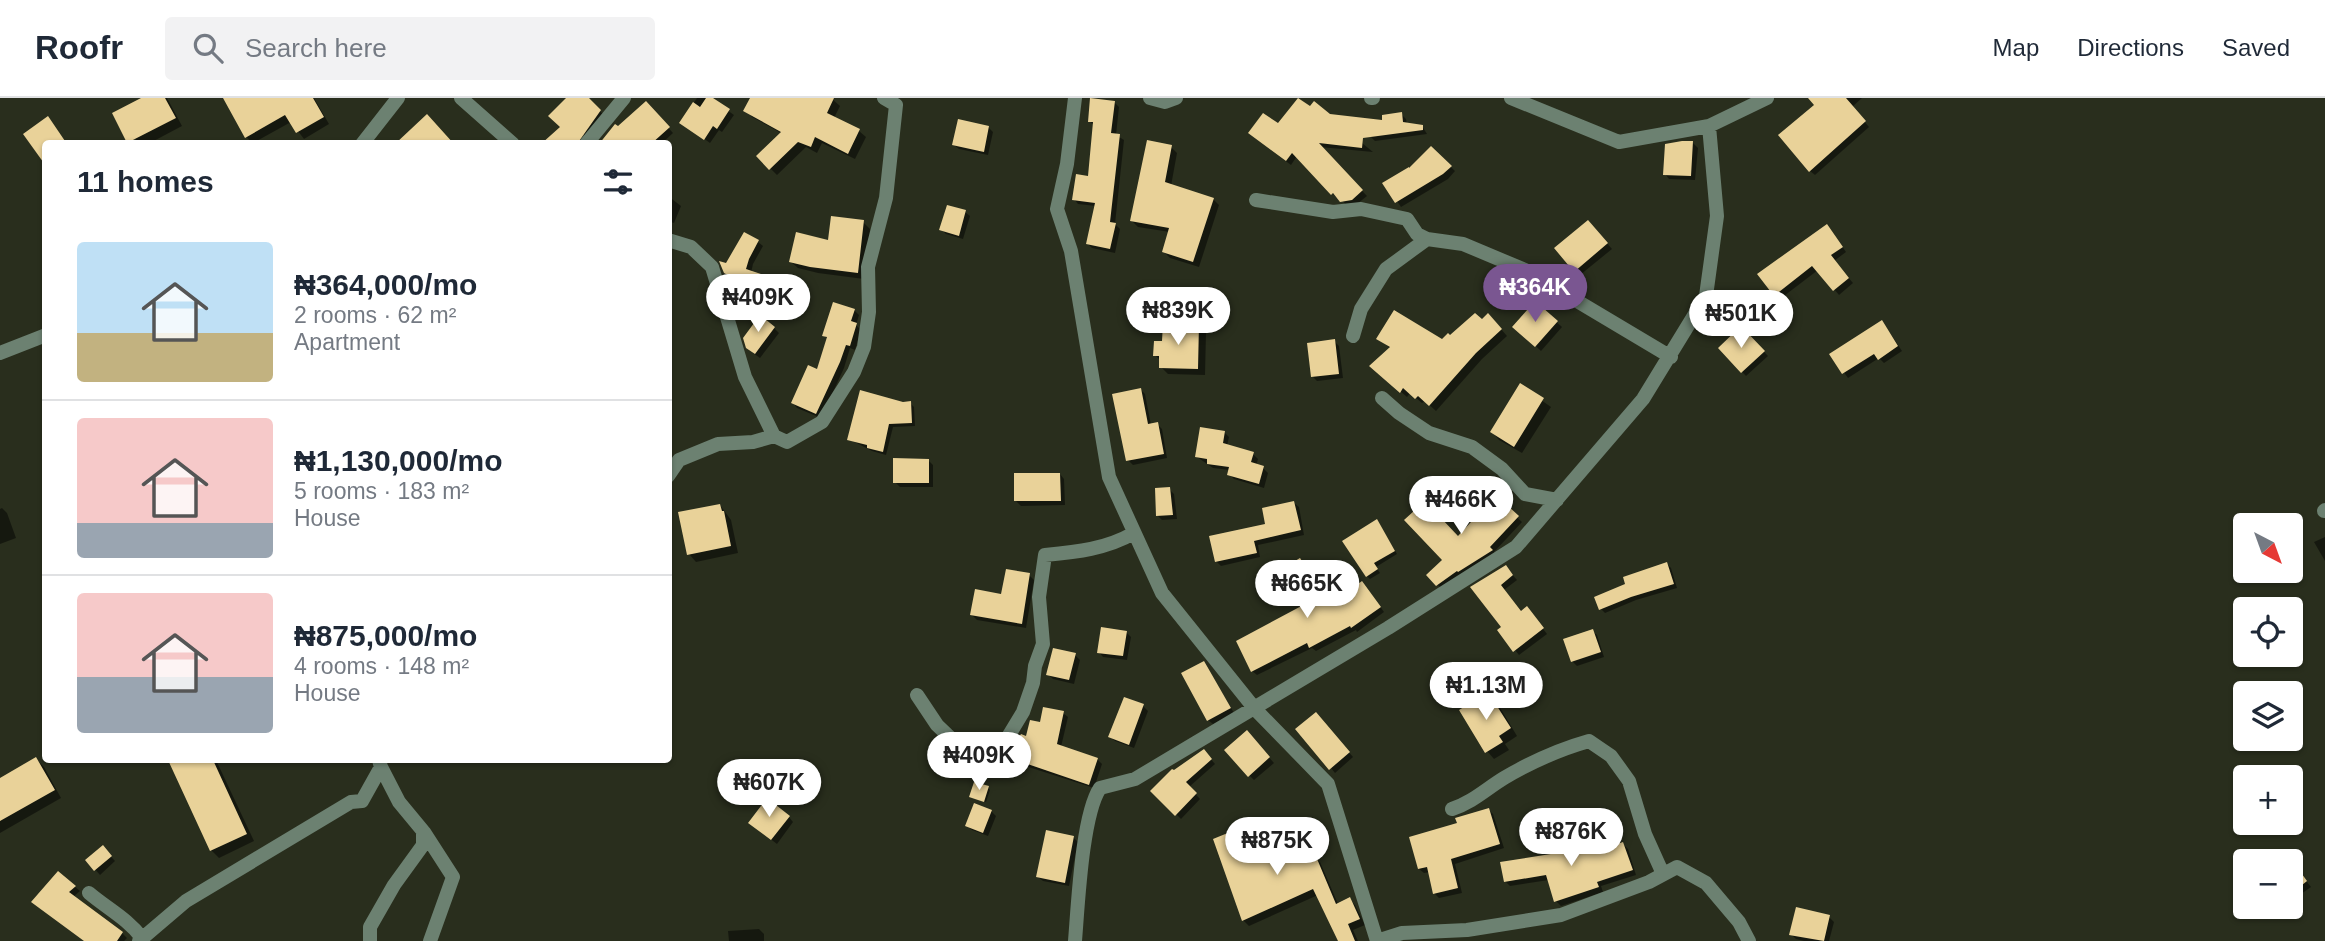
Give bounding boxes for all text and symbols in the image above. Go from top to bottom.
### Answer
search box [165,17,655,80]
text: Roofr [35,29,123,66]
icon: search [189,29,227,67]
text: Search here [245,33,387,63]
text: Map [1993,34,2039,61]
text: Directions [2077,34,2184,61]
text: Saved [2222,34,2290,61]
icon: filters [599,163,637,201]
text: 11 homes [77,165,214,198]
pin: ₦364K [1486,264,1584,324]
text: ₦364,000/mo [294,268,477,301]
icon: home [133,270,217,354]
pin: ₦409K [709,274,807,334]
text: ₦364K [1499,274,1571,300]
text: ₦409K [722,284,794,310]
pin: ₦839K [1129,288,1227,347]
pin: ₦501K [1692,290,1790,350]
text: ₦839K [1142,297,1214,323]
text: ₦501K [1705,300,1777,326]
text: 2 rooms · 62 m² [294,302,456,328]
text: Apartment [294,329,400,355]
text: ₦1,130,000/mo [294,444,502,477]
icon: home [133,446,217,530]
pin: ₦466K [1412,476,1510,536]
text: 5 rooms · 183 m² [294,478,469,504]
text: ₦466K [1425,486,1497,512]
text: House [294,505,360,531]
north arrow [2233,513,2303,583]
map controls [2233,513,2303,919]
pin: ₦665K [1258,560,1356,620]
text: ₦665K [1271,570,1343,596]
button: locate [2233,597,2303,667]
text: ₦875,000/mo [294,619,477,652]
icon: home [133,621,217,705]
text: 4 rooms · 148 m² [294,653,469,679]
pin: ₦1.13M [1429,662,1543,722]
text: ₦1.13M [1446,672,1526,698]
text: House [294,680,360,706]
button: layers [2233,681,2303,751]
pin: ₦409K [930,732,1028,792]
text: ₦409K [943,742,1015,768]
pin: ₦607K [720,760,818,819]
button: + [2233,765,2303,835]
text: ₦607K [733,769,805,795]
pin: ₦876K [1522,808,1620,868]
pin: ₦875K [1228,818,1326,877]
text: ₦876K [1535,818,1607,844]
text: ₦875K [1241,827,1313,853]
button: − [2233,849,2303,919]

